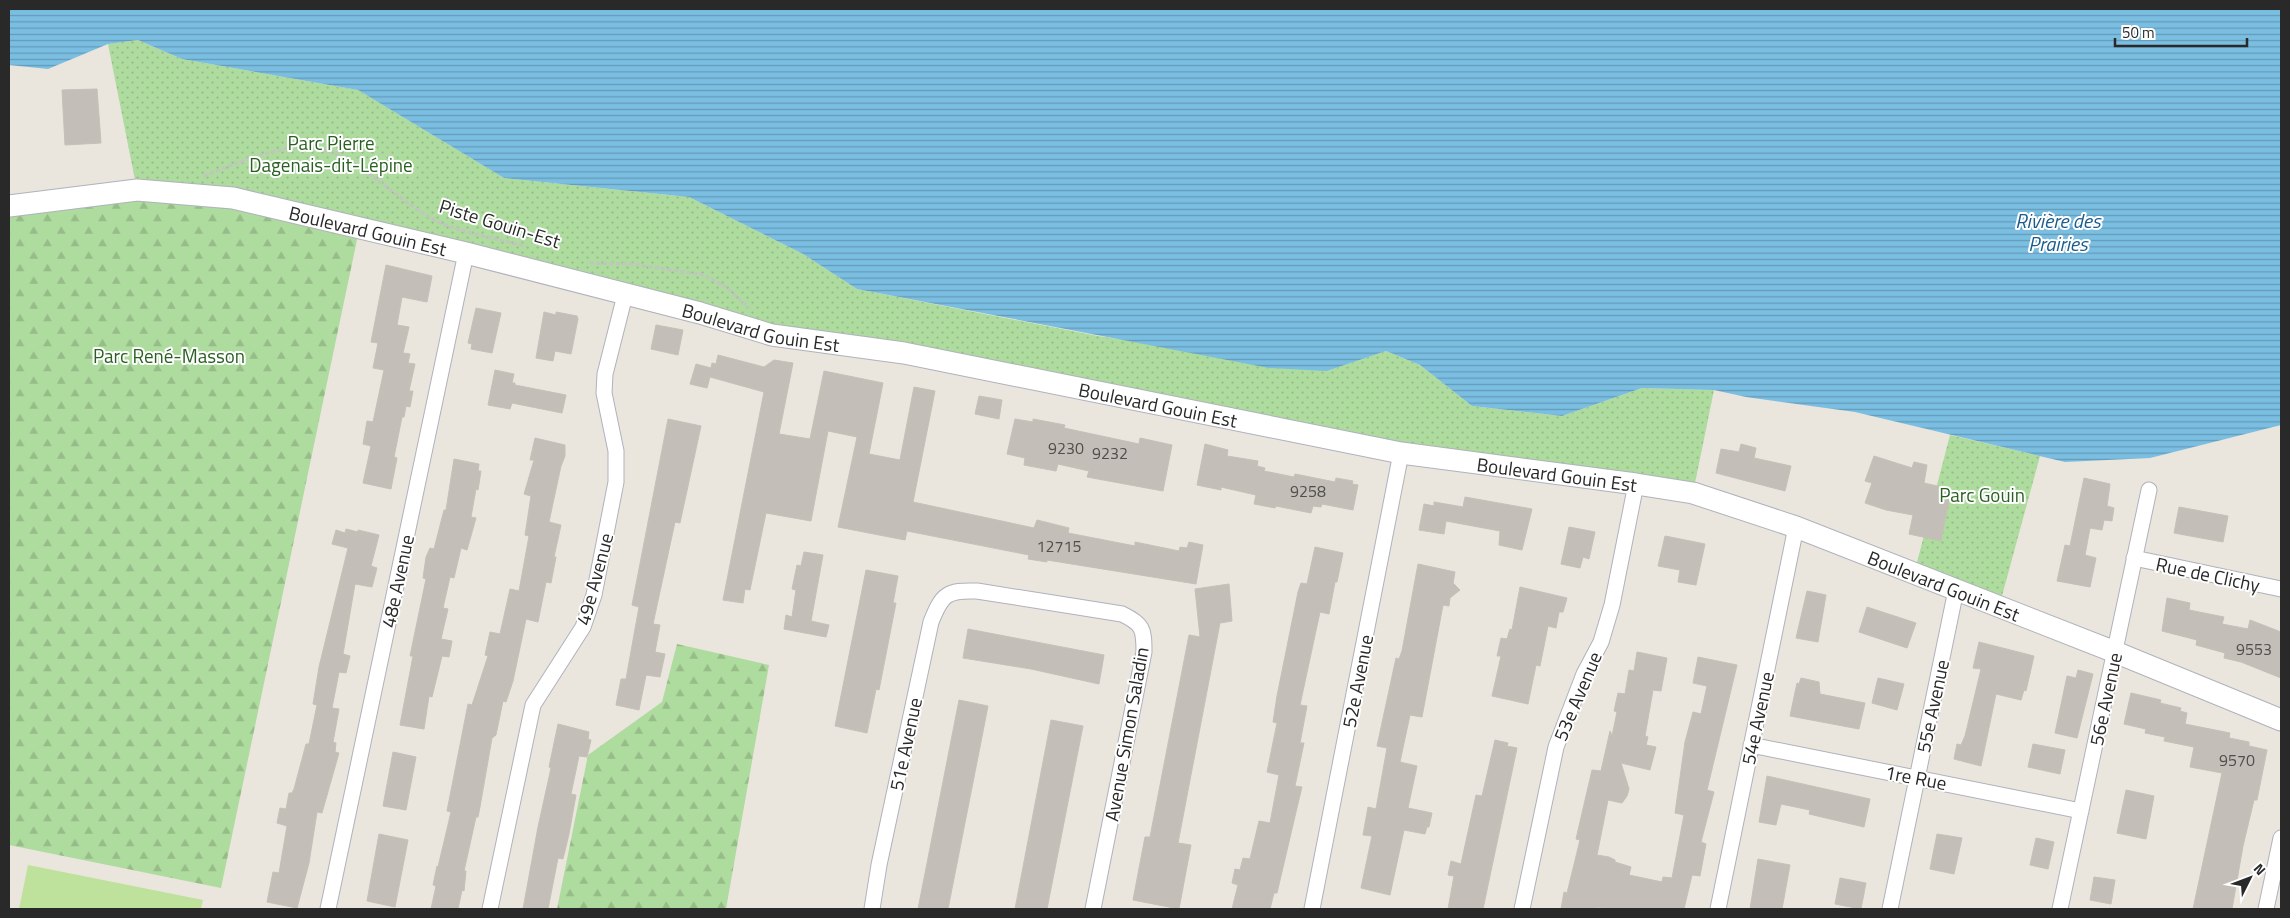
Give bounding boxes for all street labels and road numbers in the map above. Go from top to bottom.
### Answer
street label: Piste Gouin-Est [436,191,564,255]
street label: Boulevard Gouin Est [286,197,450,263]
street label: Boulevard Gouin Est [679,294,842,359]
street label: Boulevard Gouin Est [1076,374,1240,434]
street label: Boulevard Gouin Est [1475,449,1639,499]
street label: 49e Avenue [568,530,620,628]
street label: 48e Avenue [373,532,421,630]
street label: Boulevard Gouin Est [1864,542,2025,628]
street label: Rue de Clichy [2153,549,2263,599]
street label: 52e Avenue [1334,632,1380,730]
street label: Avenue Simon Saladin [1096,645,1156,823]
street label: 53e Avenue [1545,647,1609,745]
street label: 56e Avenue [2081,650,2129,748]
street label: 55e Avenue [1908,657,1956,755]
street label: 54e Avenue [1733,669,1781,767]
street label: 51e Avenue [881,695,929,793]
street label: 1re Rue [1883,757,1949,797]

